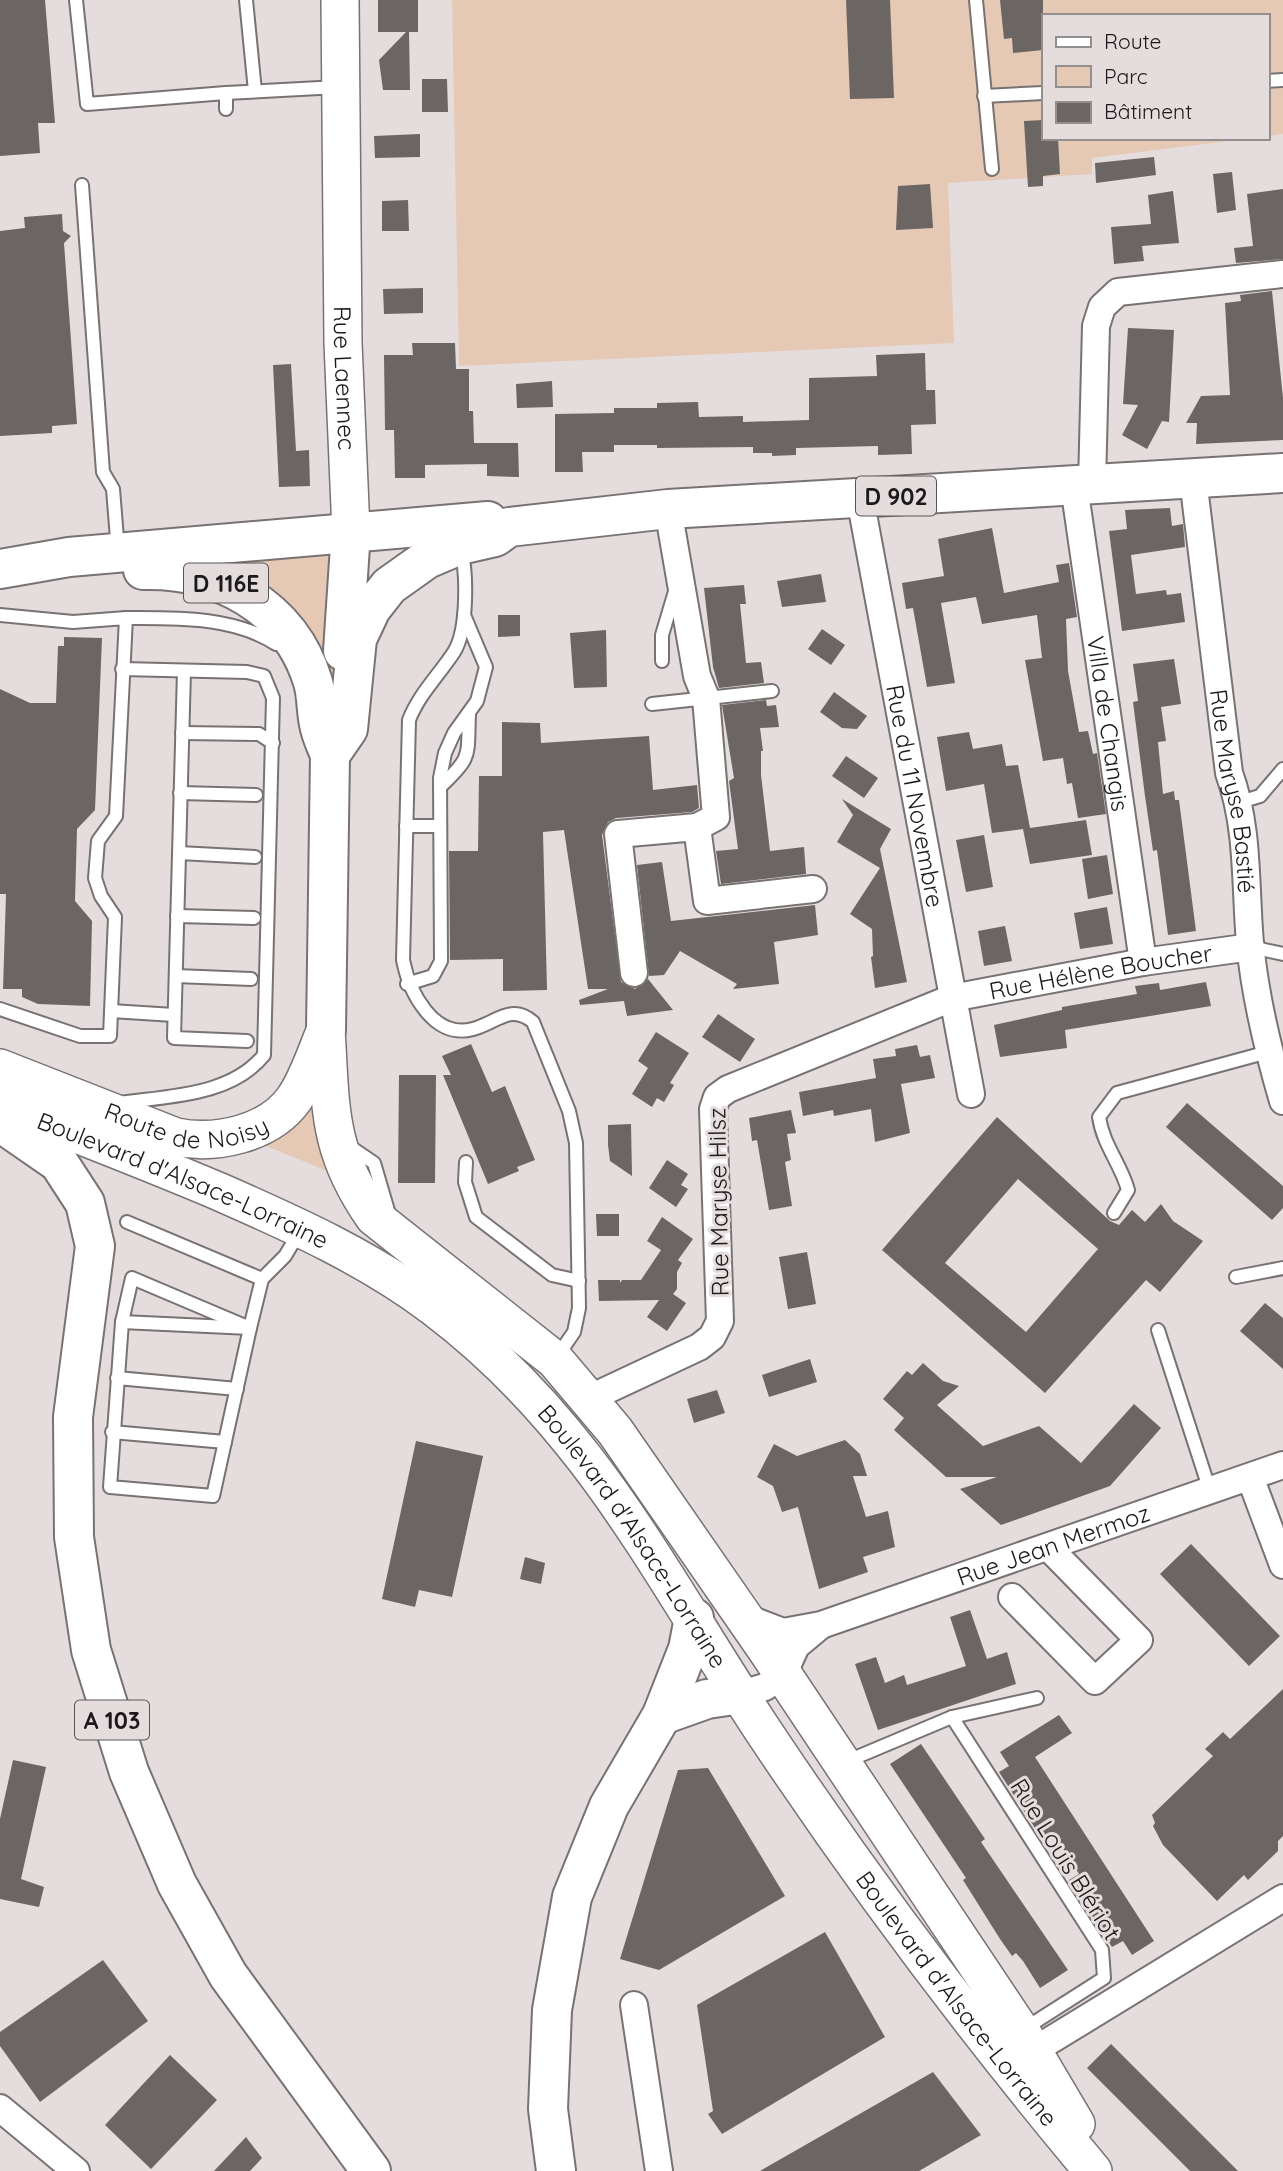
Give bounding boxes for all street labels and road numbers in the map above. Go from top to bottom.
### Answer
street label: Rue Laennec [328,306,363,451]
road number: D 902 [856,476,936,516]
road number: D 116E [184,564,268,603]
street label: Villa de Changis [1081,634,1136,813]
street label: Rue du 11 Novembre [880,682,951,910]
street label: Rue Maryse Bastié [1204,687,1262,894]
street label: Rue Hélène Boucher [987,938,1214,1006]
street label: Route de Noisy [100,1095,273,1155]
street label: Boulevard d'Alsace-Lorraine [33,1105,334,1255]
street label: Rue Maryse Hilsz [701,1107,735,1297]
street label: Boulevard d'Alsace-Lorraine [532,1398,734,1673]
street label: Rue Jean Mermoz [953,1497,1154,1592]
road number: A 103 [75,1700,149,1740]
street label: Rue Louis Blériot [1004,1773,1128,1945]
street label: Boulevard d'Alsace-Lorraine [850,1865,1065,2132]

